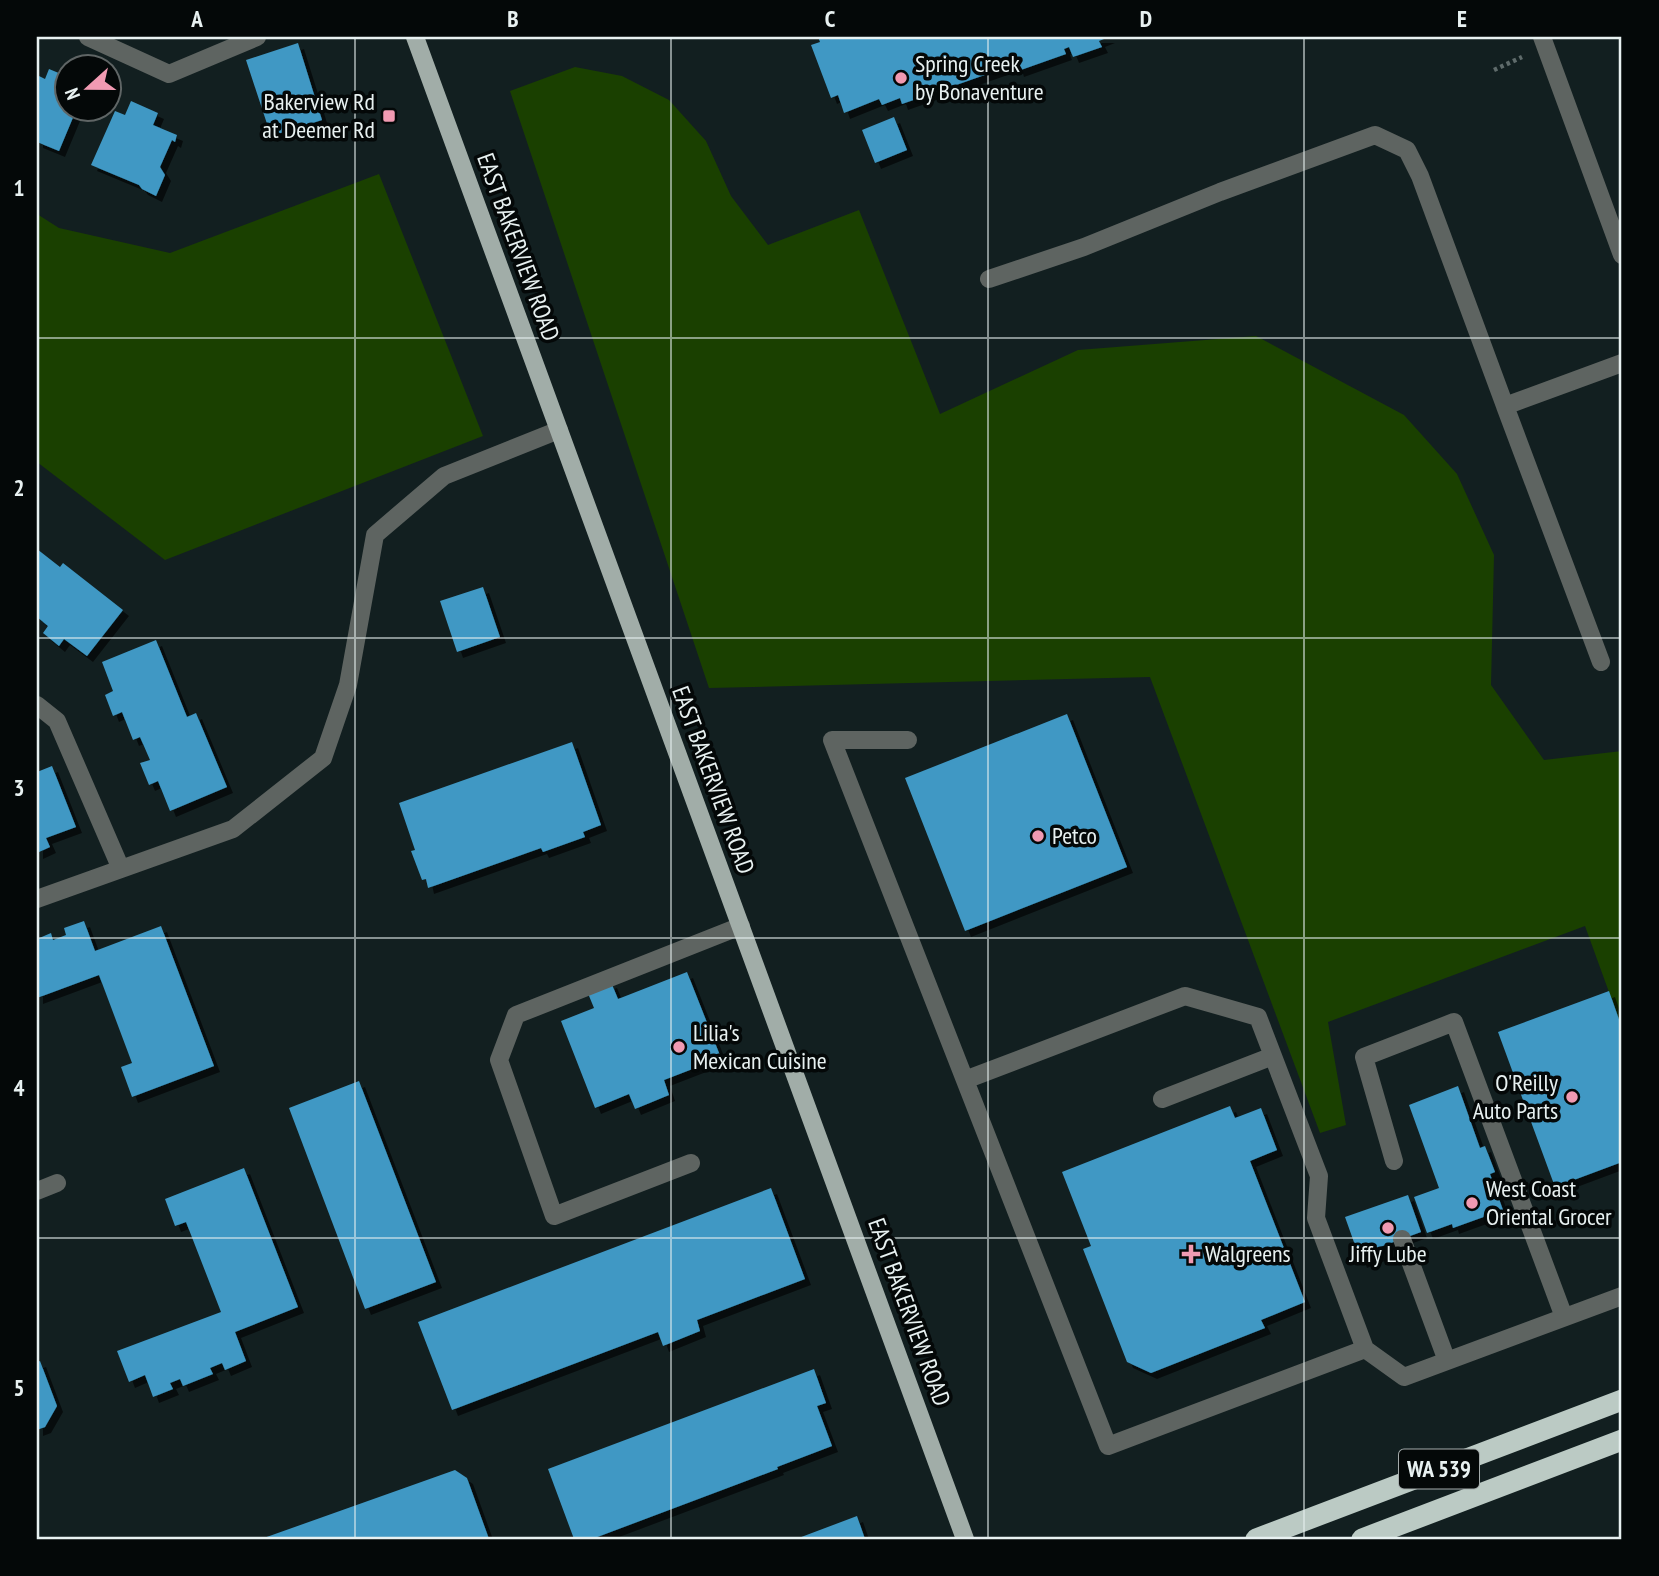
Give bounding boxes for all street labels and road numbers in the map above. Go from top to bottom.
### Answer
street label: EAST BAKERVIEW ROAD [470,149,567,345]
street label: EAST BAKERVIEW ROAD [665,682,762,878]
street label: EAST BAKERVIEW ROAD [861,1214,958,1410]
road number: WA 539 [1399,1450,1479,1488]

